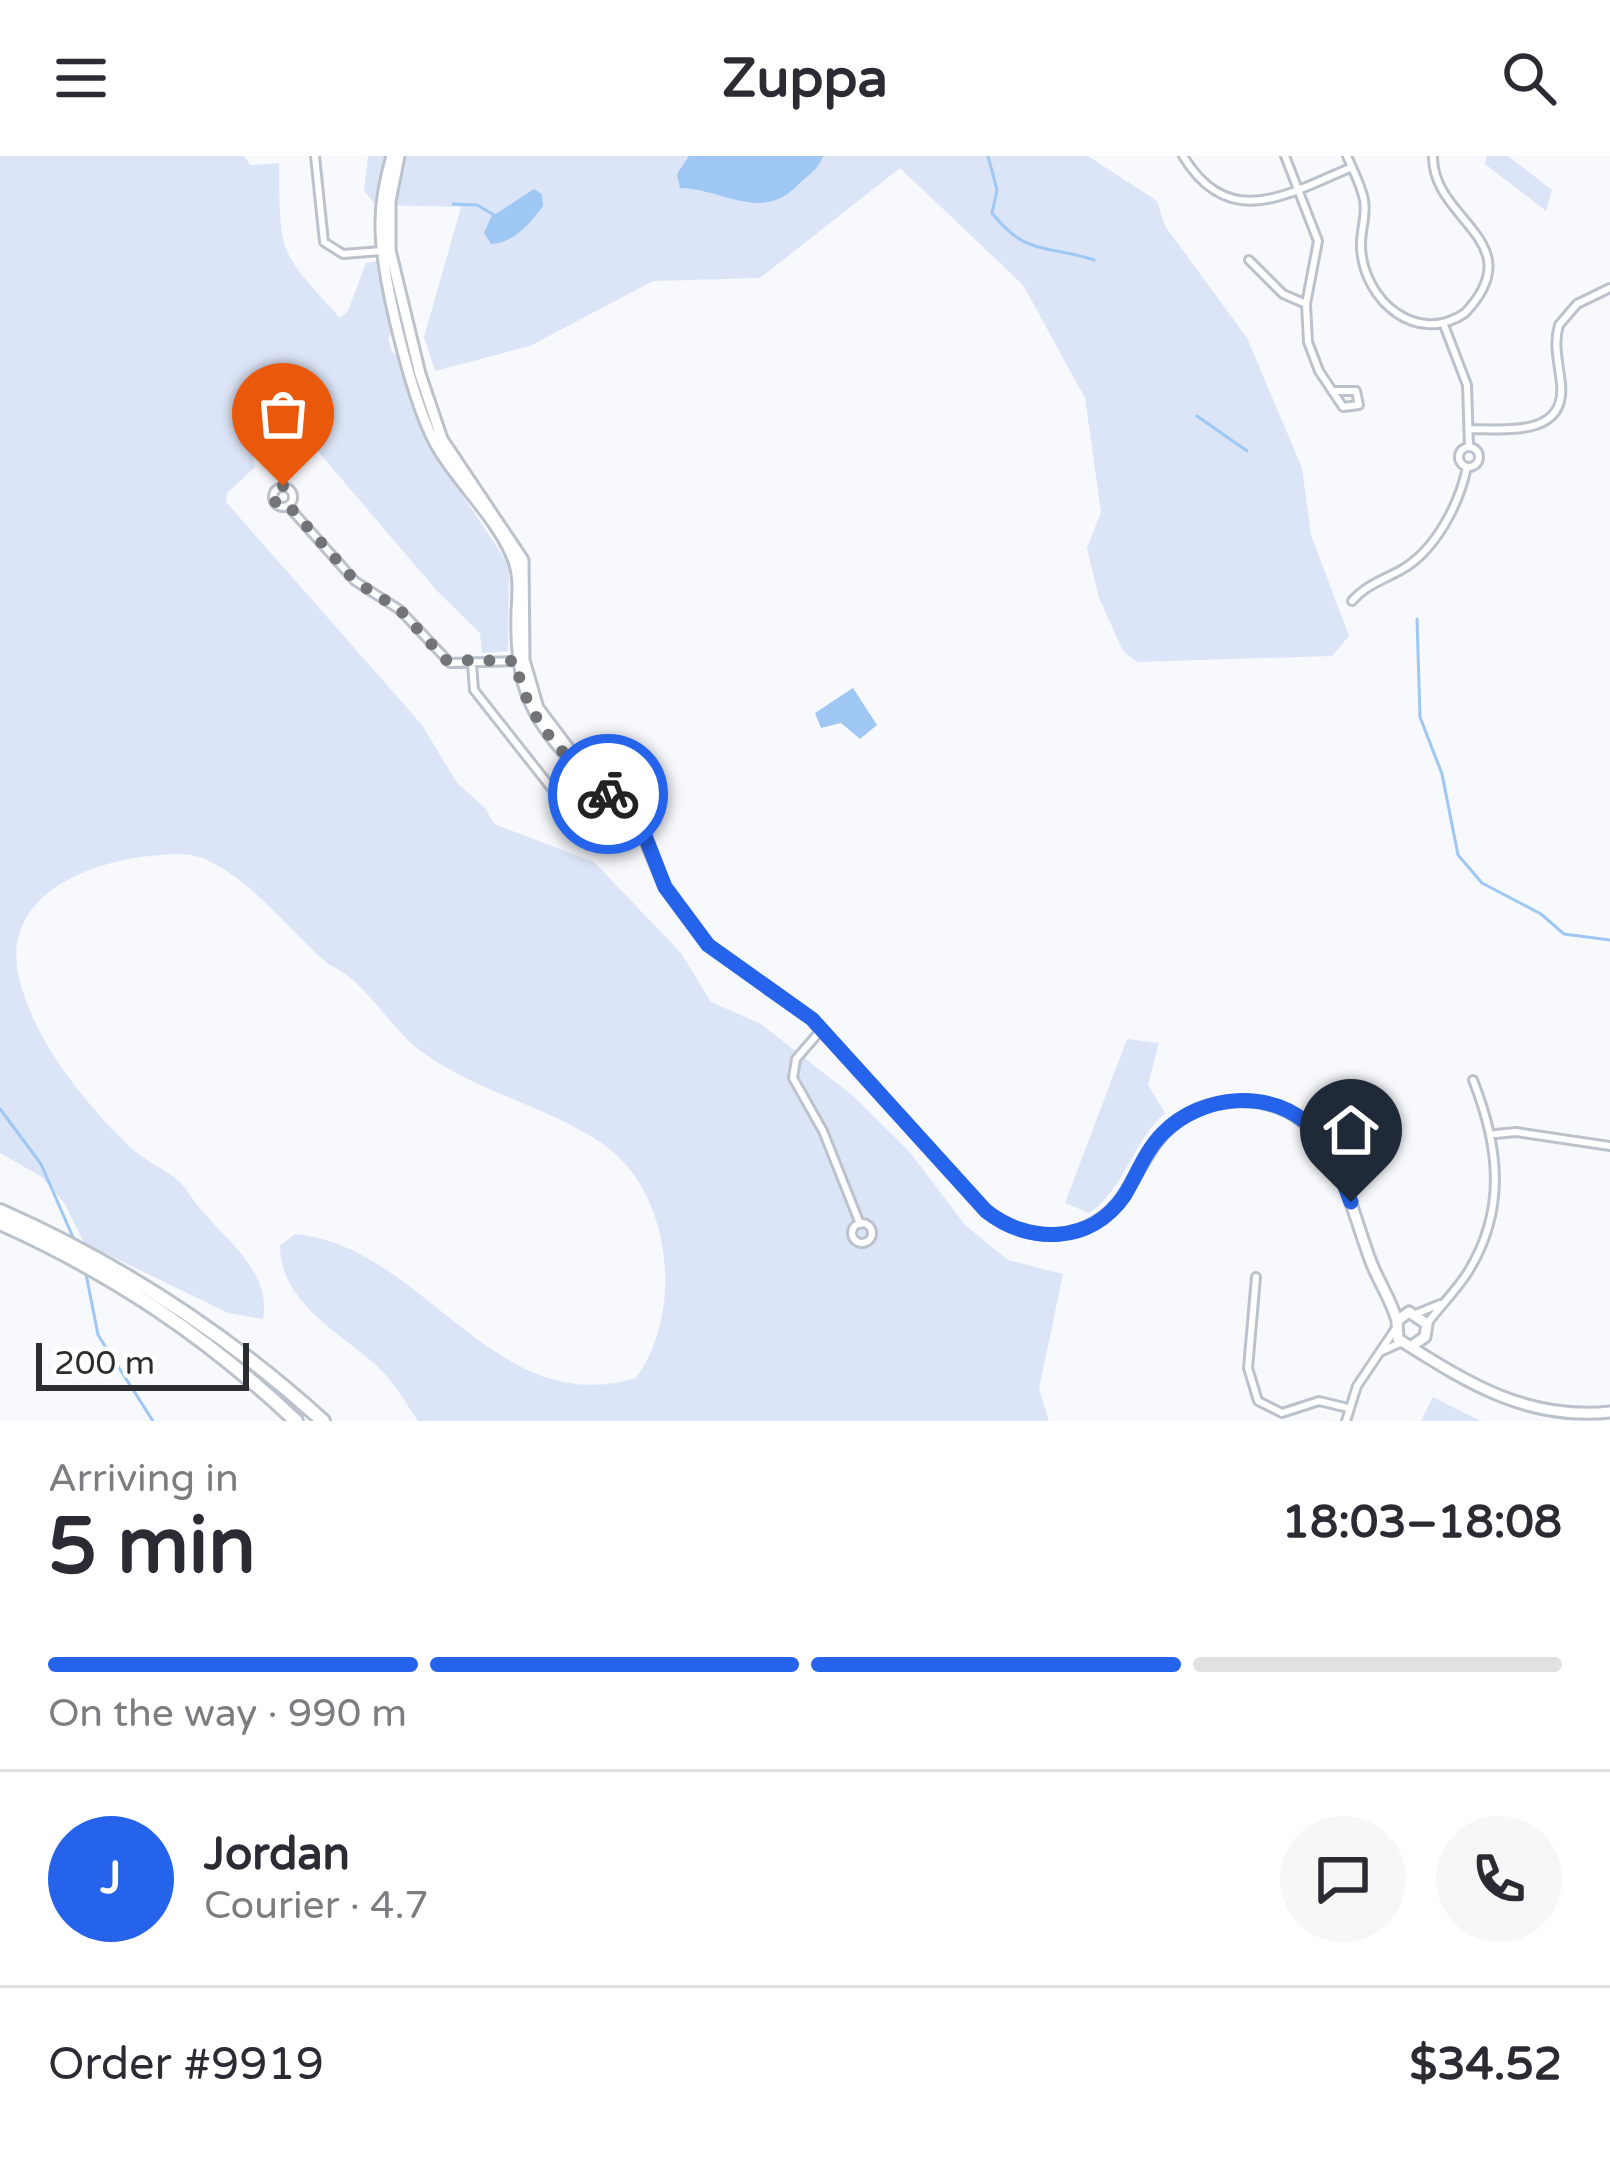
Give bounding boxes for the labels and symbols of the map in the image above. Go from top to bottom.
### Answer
pin [232,363,334,486]
courier [548,734,668,854]
pin [1300,1079,1402,1202]
scale bar [36,1337,249,1390]

